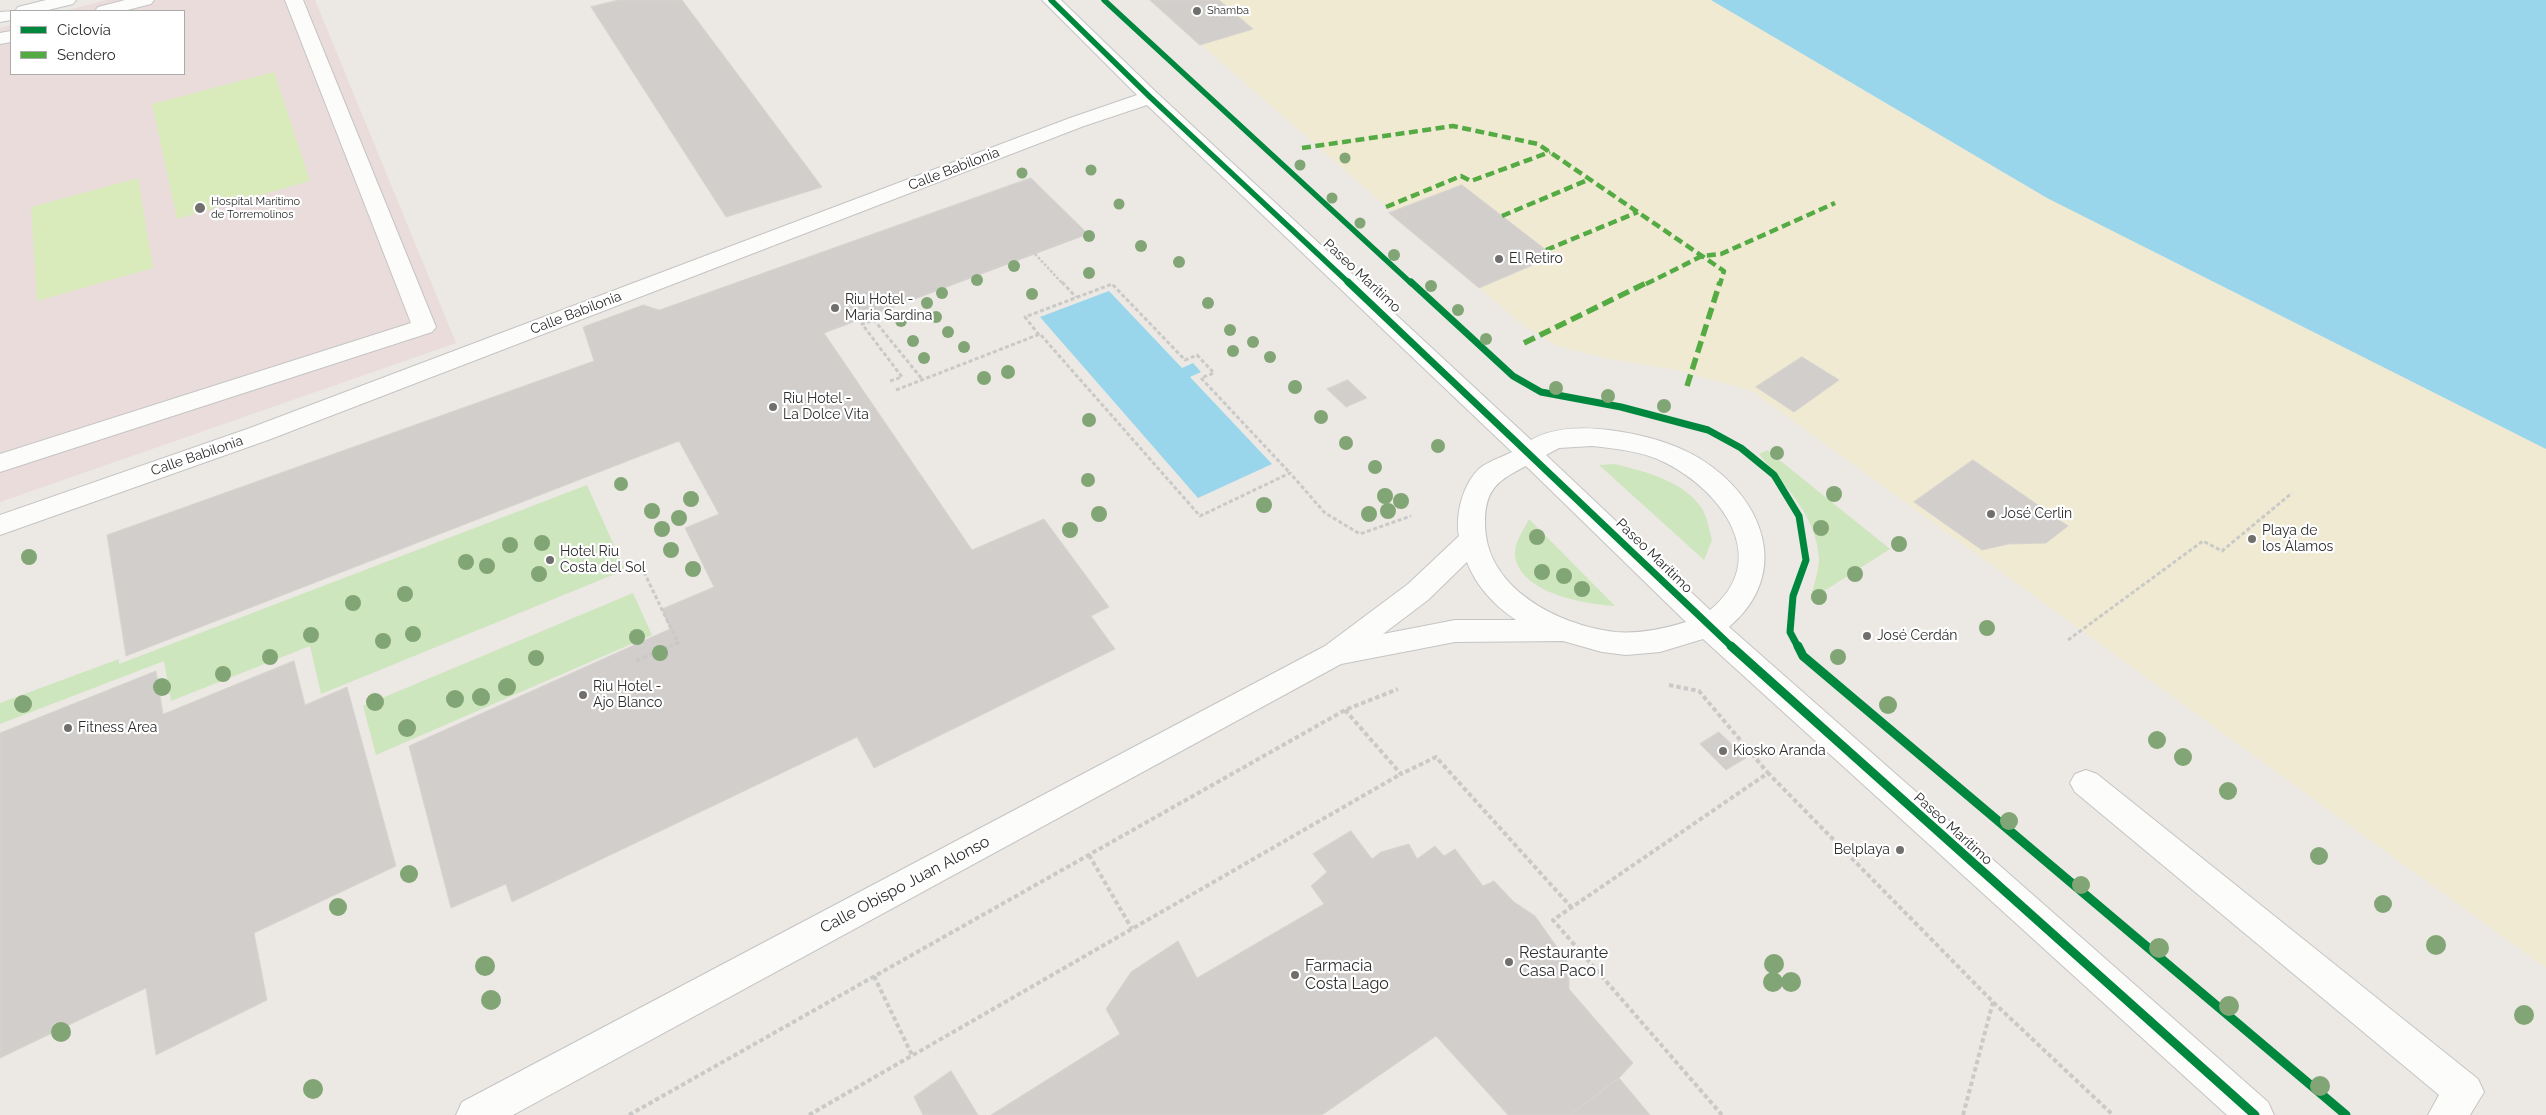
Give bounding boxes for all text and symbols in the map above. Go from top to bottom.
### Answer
place label: Shamba [1207,4,1249,18]
marker: Shamba [1191,5,1203,17]
legend [10,10,185,75]
text: Ciclovía [57,21,111,39]
text: Sendero [57,46,116,64]
street label: Calle Babilonia [906,144,1002,194]
place label: Hospital Marítimo de Torremolinos [211,195,300,221]
marker: Hospital Marítimo de Torremolinos [193,201,207,215]
street label: Paseo Marítimo [1320,236,1404,316]
place label: El Retiro [1509,251,1563,267]
marker: El Retiro [1493,253,1505,265]
street label: Calle Babilonia [528,288,624,338]
place label: Riu Hotel - Maria Sardina [845,292,932,324]
marker: Riu Hotel - Maria Sardina [829,302,841,314]
place label: Riu Hotel - La Dolce Vita [783,391,869,424]
marker: Riu Hotel - La Dolce Vita [767,401,779,413]
street label: Calle Babilonia [149,432,245,480]
place label: José Cerlin [2001,506,2072,522]
marker: José Cerlin [1985,508,1997,520]
street label: Paseo Marítimo [1612,515,1696,597]
place label: Playa de los Álamos [2262,523,2333,556]
marker: Playa de los Álamos [2246,533,2258,545]
place label: Hotel Riu Costa del Sol [560,544,646,576]
marker: Hotel Riu Costa del Sol [544,554,556,566]
place label: José Cerdán [1877,628,1958,644]
marker: José Cerdán [1861,630,1873,642]
place label: Riu Hotel - Ajo Blanco [593,679,662,712]
marker: Riu Hotel - Ajo Blanco [577,689,589,701]
place label: Fitness Area [78,720,157,736]
marker: Fitness Area [62,722,74,734]
place label: Kiosko Aranda [1733,743,1826,759]
marker: Kiosko Aranda [1717,745,1729,757]
street label: Paseo Marítimo [1910,789,1996,869]
street label: Calle Obispo Juan Alonso [817,832,993,938]
place label: Belplaya [1834,842,1890,858]
marker: Belplaya [1894,844,1906,856]
place label: Restaurante Casa Paco I [1519,943,1608,981]
place label: Farmacia Costa Lago [1305,956,1389,994]
marker: Restaurante Casa Paco I [1503,956,1515,968]
marker: Farmacia Costa Lago [1289,969,1301,981]

